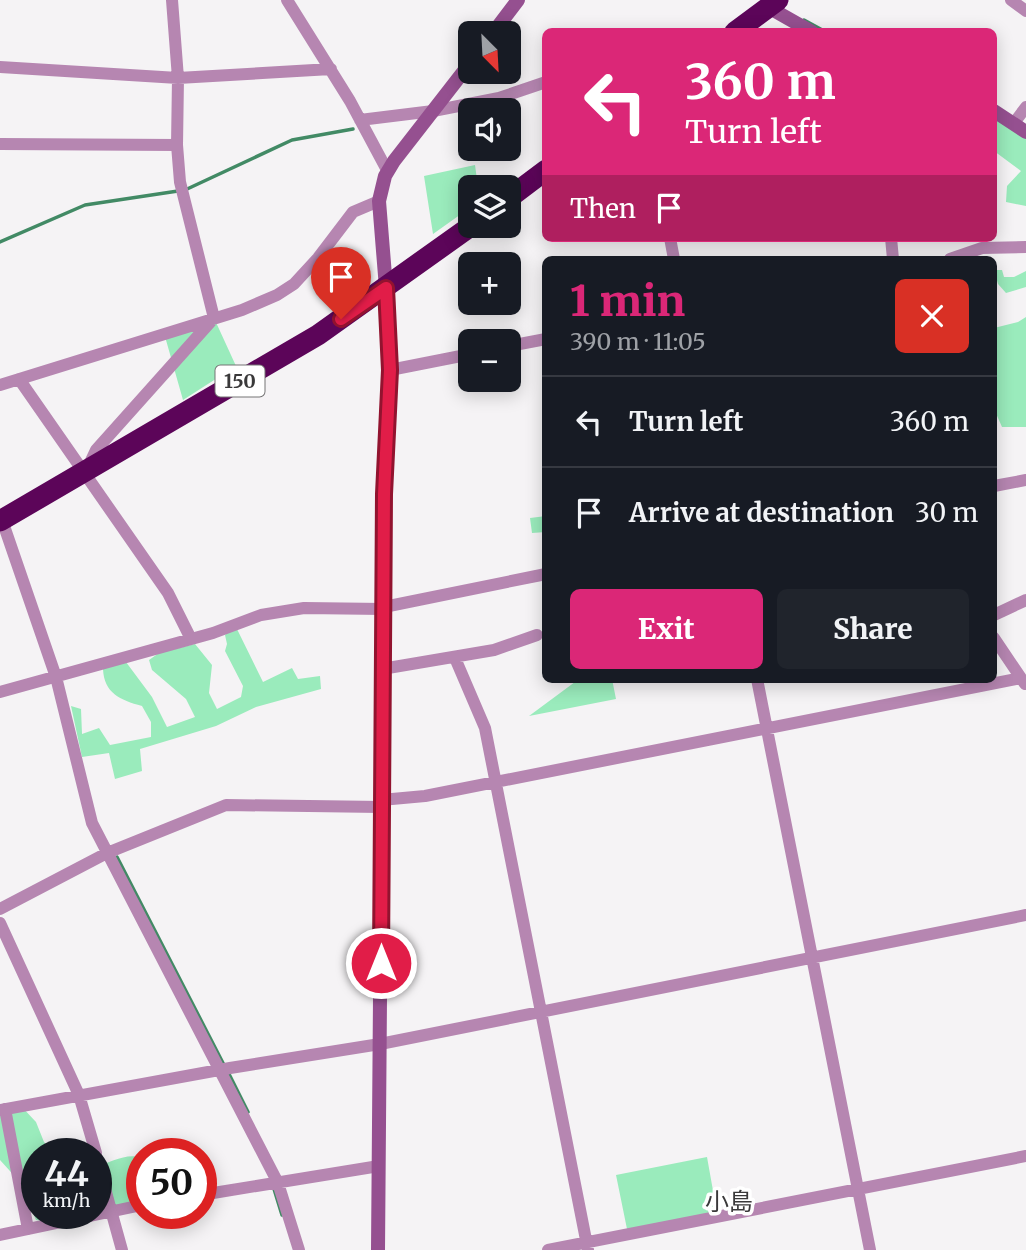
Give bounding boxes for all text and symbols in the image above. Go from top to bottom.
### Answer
north arrow [458,21,522,84]
map controls [458,21,521,392]
text: 360 m [685,51,836,112]
icon: left [570,56,661,147]
button: sound [458,98,521,161]
text: Turn left [685,112,822,152]
button: layers [458,175,521,238]
icon: arrive [650,189,688,227]
text: Then [570,192,636,225]
pin [311,247,371,319]
button: + [458,252,521,315]
icon: arrive [322,258,360,296]
text: 1 min [570,275,685,327]
button: close [895,279,969,353]
text: 390 m · 11:05 [570,327,706,356]
button: − [458,329,521,392]
road number: 150 [216,366,264,396]
icon: left [570,403,608,441]
text: Turn left [629,405,743,438]
text: 360 m [890,405,969,438]
icon: arrive [570,494,608,532]
text: Arrive at destination [629,496,894,529]
text: 30 m [915,496,978,529]
button: Exit [570,589,763,669]
button: Share [777,589,969,669]
position arrow [344,926,418,1000]
speed limit sign: 50 [126,1138,217,1229]
text: 44 [44,1152,89,1196]
district label: 小島 [705,1186,753,1217]
text: km/h [43,1189,90,1212]

